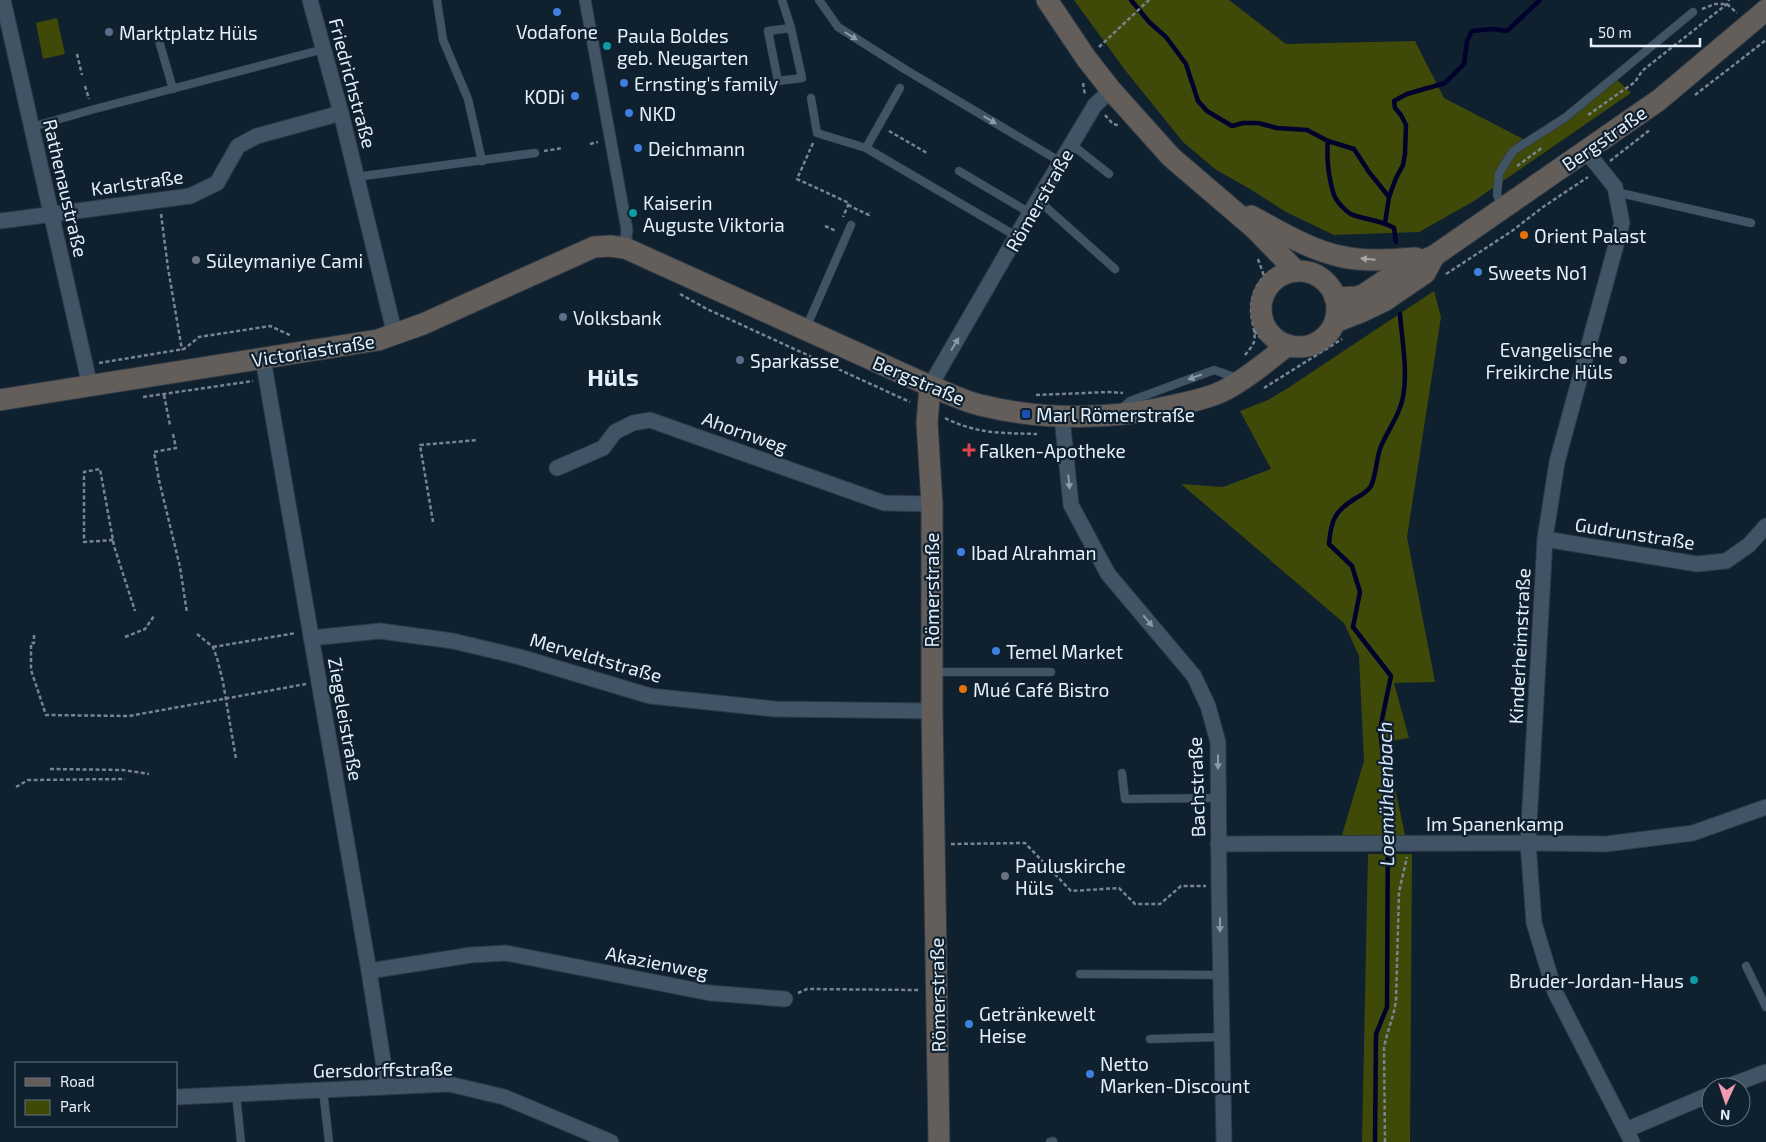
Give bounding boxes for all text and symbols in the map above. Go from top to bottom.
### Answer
marker: Vodafone [551,6,563,18]
street label: Friedrichstraße [325,15,381,151]
scale bar [1591,15,1700,47]
place label: Vodafone [516,20,598,43]
place label: Marktplatz Hüls [119,21,258,44]
text: 50 m [1598,23,1632,41]
place label: Paula Boldes geb. Neugarten [617,24,749,69]
marker: Marktplatz Hüls [103,26,115,38]
one-way arrow [845,31,858,40]
marker: Paula Boldes geb. Neugarten [601,40,613,52]
place label: Ernsting's family [634,72,778,95]
marker: Ernsting's family [618,77,630,89]
place label: KODi [524,85,565,108]
marker: KODi [569,90,581,102]
street label: Bergstraße [1557,100,1651,176]
place label: NKD [639,102,676,125]
marker: NKD [623,107,635,119]
one-way arrow [984,115,997,124]
street label: Rathenaustraße [39,117,93,259]
place label: Deichmann [648,137,745,160]
marker: Deichmann [632,142,644,154]
street label: Römerstraße [1000,145,1078,255]
street label: Karlstraße [89,164,185,200]
place label: Kaiserin Auguste Viktoria [643,191,785,236]
marker: Kaiserin Auguste Viktoria [627,207,639,219]
place label: Orient Palast [1534,224,1646,247]
marker: Orient Palast [1518,229,1530,241]
place label: Süleymaniye Cami [206,249,363,272]
marker: Süleymaniye Cami [190,254,202,266]
one-way arrow [1360,255,1376,263]
place label: Sweets No1 [1488,261,1587,284]
marker: Sweets No1 [1472,266,1484,278]
place label: Volksbank [573,306,662,329]
marker: Volksbank [557,311,569,323]
street label: Victoriastraße [250,329,376,371]
one-way arrow [950,337,959,350]
place label: Evangelische Freikirche Hüls [1485,338,1613,383]
place label: Sparkasse [750,349,839,372]
street label: Bergstraße [869,350,969,410]
marker: Sparkasse [734,354,746,366]
marker: Evangelische Freikirche Hüls [1617,354,1629,366]
district label: Hüls [587,362,639,391]
one-way arrow [1187,373,1202,381]
place label: Marl Römerstraße [1036,403,1195,426]
street label: Ahornweg [699,406,791,458]
marker: Marl Römerstraße [1020,408,1032,420]
place label: Falken-Apotheke [979,439,1126,462]
marker: Falken-Apotheke [963,444,975,456]
one-way arrow [1065,475,1073,491]
street label: Gudrunstraße [1573,512,1697,554]
street label: Römerstraße [920,533,943,647]
place label: Ibad Alrahman [971,541,1097,564]
marker: Ibad Alrahman [955,546,967,558]
street label: Kinderheimstraße [1503,567,1535,725]
one-way arrow [1142,615,1153,627]
street label: Merveldtstraße [527,627,665,687]
place label: Temel Market [1006,640,1123,663]
marker: Temel Market [990,645,1002,657]
street label: Ziegeleistraße [324,655,368,783]
place label: Mué Café Bistro [973,678,1109,701]
marker: Mué Café Bistro [957,683,969,695]
water label: Loemühlenbach [1372,721,1398,867]
street label: Bachstraße [1183,736,1209,838]
one-way arrow [1214,754,1222,770]
street label: Im Spanenkamp [1426,812,1564,835]
place label: Pauluskirche Hüls [1015,854,1126,899]
marker: Pauluskirche Hüls [999,870,1011,882]
one-way arrow [1216,917,1224,933]
street label: Römerstraße [924,937,950,1053]
street label: Akazienweg [604,941,711,983]
place label: Bruder-Jordan-Haus [1509,969,1684,992]
marker: Bruder-Jordan-Haus [1688,974,1700,986]
place label: Getränkewelt Heise [979,1002,1096,1047]
marker: Getränkewelt Heise [963,1018,975,1030]
place label: Netto Marken-Discount [1100,1052,1250,1097]
street label: Gersdorffstraße [313,1056,453,1082]
legend [15,1062,178,1127]
marker: Netto Marken-Discount [1084,1068,1096,1080]
text: Road [60,1072,95,1090]
north arrow [1701,1077,1751,1127]
text: Park [60,1097,91,1115]
text: N [1720,1107,1731,1124]

